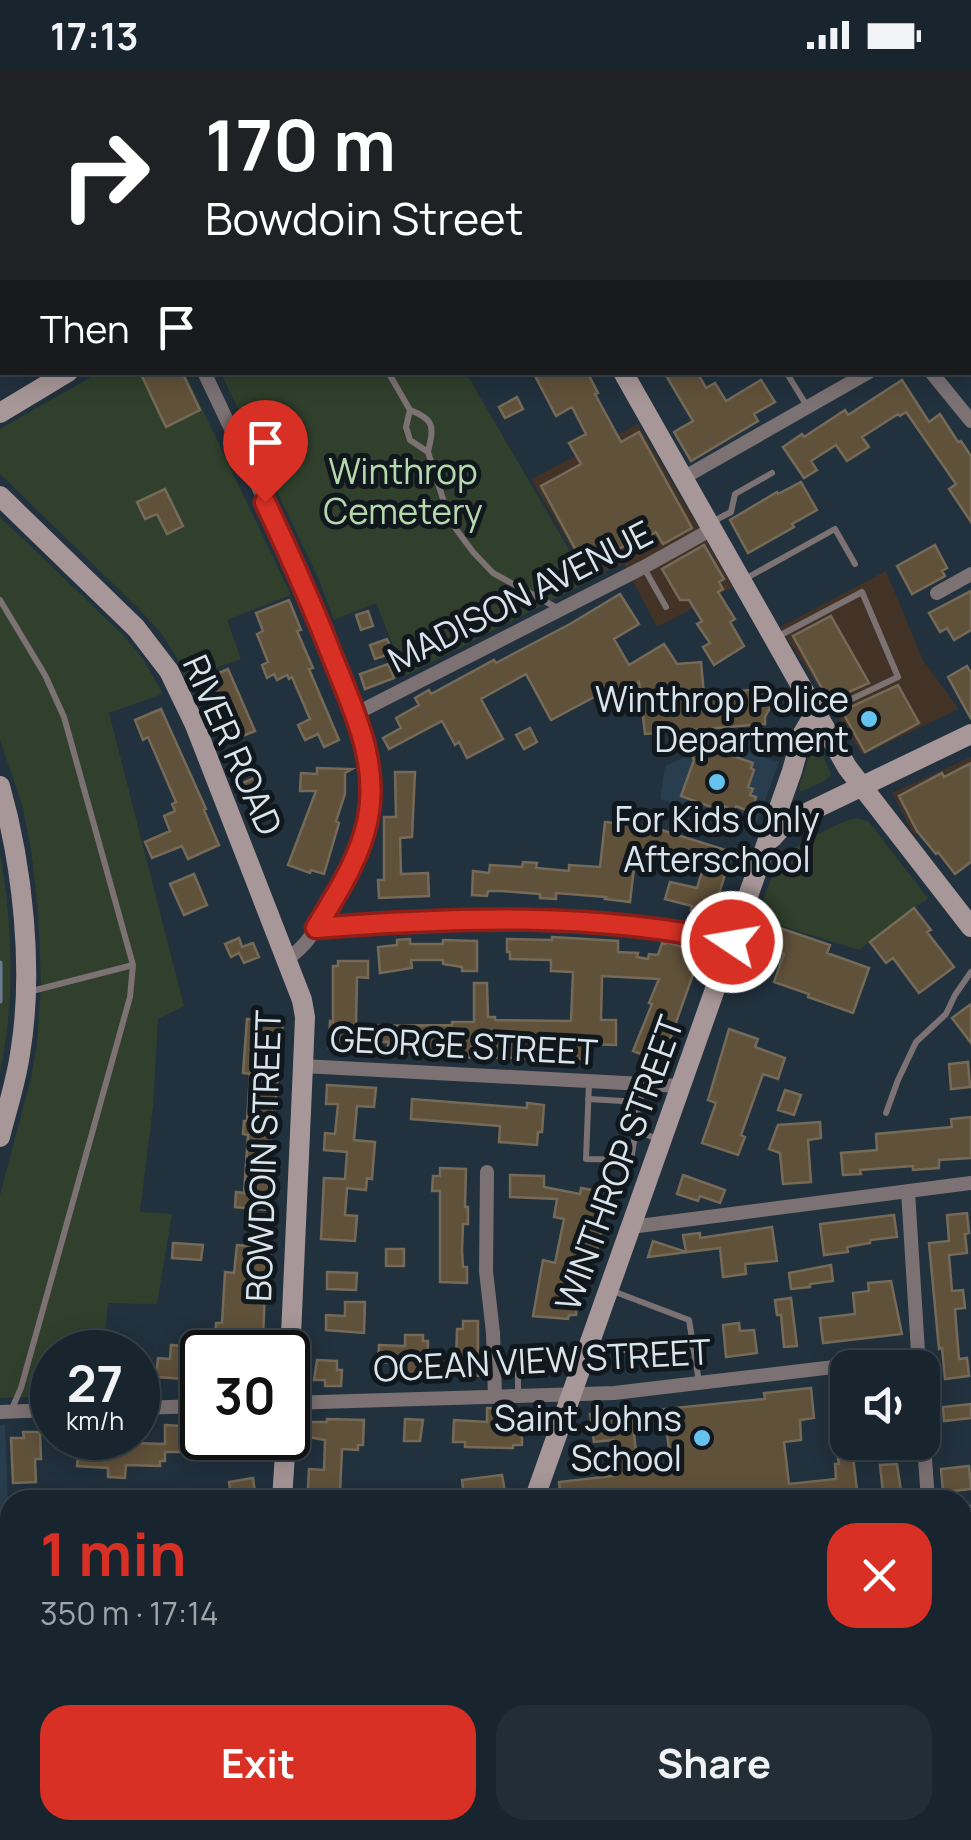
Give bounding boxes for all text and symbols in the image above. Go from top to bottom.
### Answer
text: 17:13 [50,9,139,61]
text: 170 m [205,96,396,192]
icon: right [40,110,170,240]
text: Bowdoin Street [205,187,524,249]
icon: arrive [149,300,204,355]
text: Then [40,302,129,354]
pin [223,400,308,503]
icon: arrive [238,415,293,470]
park label: Winthrop Cemetery [323,447,483,535]
street label: MADISON AVENUE [380,509,660,683]
street label: RIVER ROAD [172,647,294,843]
place label: Winthrop Police Department [595,675,849,763]
marker: Winthrop Police Department [858,708,880,730]
marker: For Kids Only Afterschool [706,771,728,793]
place label: For Kids Only Afterschool [614,795,820,883]
position arrow [680,890,784,994]
street label: BOWDOIN STREET [234,1009,292,1303]
street label: WINTHROP STREET [543,1009,695,1317]
street label: GEORGE STREET [329,1014,599,1076]
street label: OCEAN VIEW STREET [372,1327,712,1393]
speed limit sign: 30 [180,1330,310,1460]
text: 27 [67,1349,123,1417]
map controls [830,1350,940,1460]
button: sound [830,1350,940,1460]
place label: Saint Johns School [494,1394,682,1482]
text: km/h [66,1403,124,1438]
marker: Saint Johns School [691,1427,713,1449]
text: 1 min [40,1512,187,1594]
button: close [827,1523,932,1628]
text: 350 m · 17:14 [40,1591,219,1635]
button: Exit [40,1705,476,1820]
button: Share [496,1705,932,1820]

